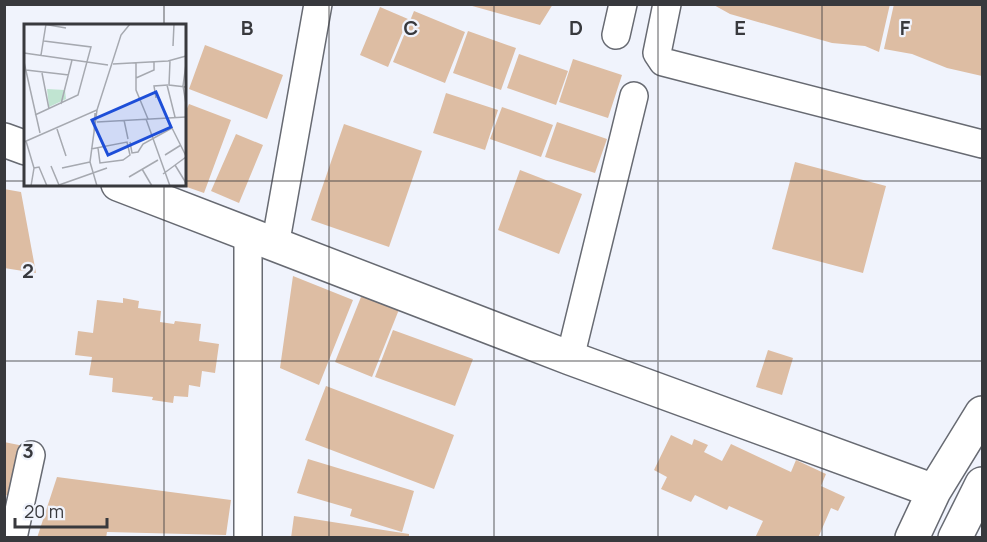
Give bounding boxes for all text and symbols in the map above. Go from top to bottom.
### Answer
text: B [241,14,254,41]
text: C [404,14,418,41]
text: D [569,14,583,41]
text: E [734,14,746,41]
text: F [900,14,911,41]
inset map [24,24,186,186]
text: 2 [22,257,34,284]
text: 3 [22,437,34,464]
scale bar [15,491,106,529]
text: 20 m [24,499,64,523]

